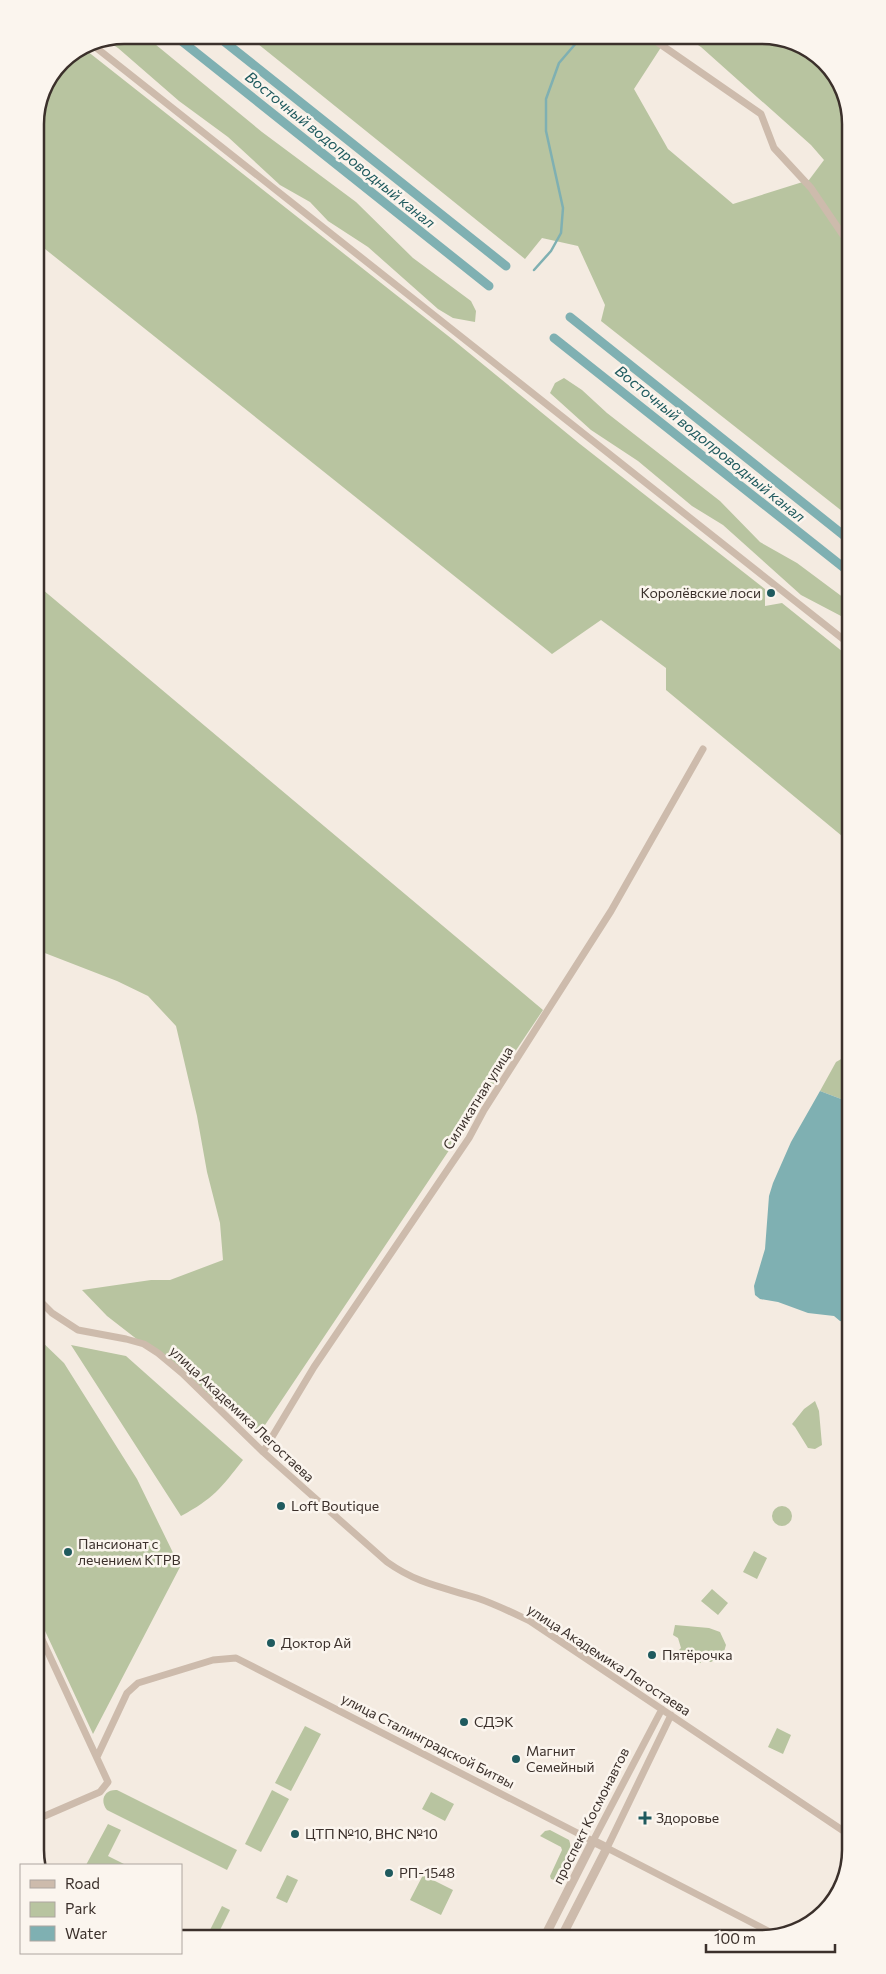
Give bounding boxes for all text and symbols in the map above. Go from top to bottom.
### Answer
water label: Восточный водопроводный канал [242,67,439,232]
water label: Восточный водопроводный канал [612,361,809,526]
place label: Королёвские лоси [640,584,761,601]
marker: Королёвские лоси [765,587,777,599]
street label: Силикатная улица [439,1043,516,1153]
street label: улица Академика Легостаева [166,1342,318,1485]
place label: Loft Boutique [291,1497,379,1514]
marker: Loft Boutique [275,1500,287,1512]
place label: Пансионат с лечением КТРВ [78,1535,181,1568]
marker: Пансионат с лечением КТРВ [62,1546,74,1558]
street label: улица Академика Легостаева [524,1600,694,1719]
place label: Доктор Ай [281,1634,351,1651]
marker: Доктор Ай [265,1637,277,1649]
place label: Пятёрочка [662,1646,732,1663]
marker: Пятёрочка [646,1649,658,1661]
street label: улица Сталинградской Битвы [339,1689,518,1792]
place label: СДЭК [474,1713,514,1730]
marker: СДЭК [458,1716,470,1728]
place label: Магнит Семейный [526,1742,594,1775]
street label: проспект Космонавтов [549,1745,632,1887]
marker: Магнит Семейный [510,1753,522,1765]
place label: Здоровье [656,1809,719,1826]
marker: Здоровье [638,1811,652,1825]
place label: ЦТП №10, ВНС №10 [305,1825,438,1842]
marker: ЦТП №10, ВНС №10 [289,1828,301,1840]
legend [20,1864,182,1954]
place label: РП-1548 [399,1864,455,1881]
marker: РП-1548 [383,1867,395,1879]
text: Road [65,1874,100,1892]
text: Park [65,1899,96,1917]
scale bar [706,1922,835,1954]
text: Water [65,1924,107,1942]
text: 100 m [714,1929,756,1947]

